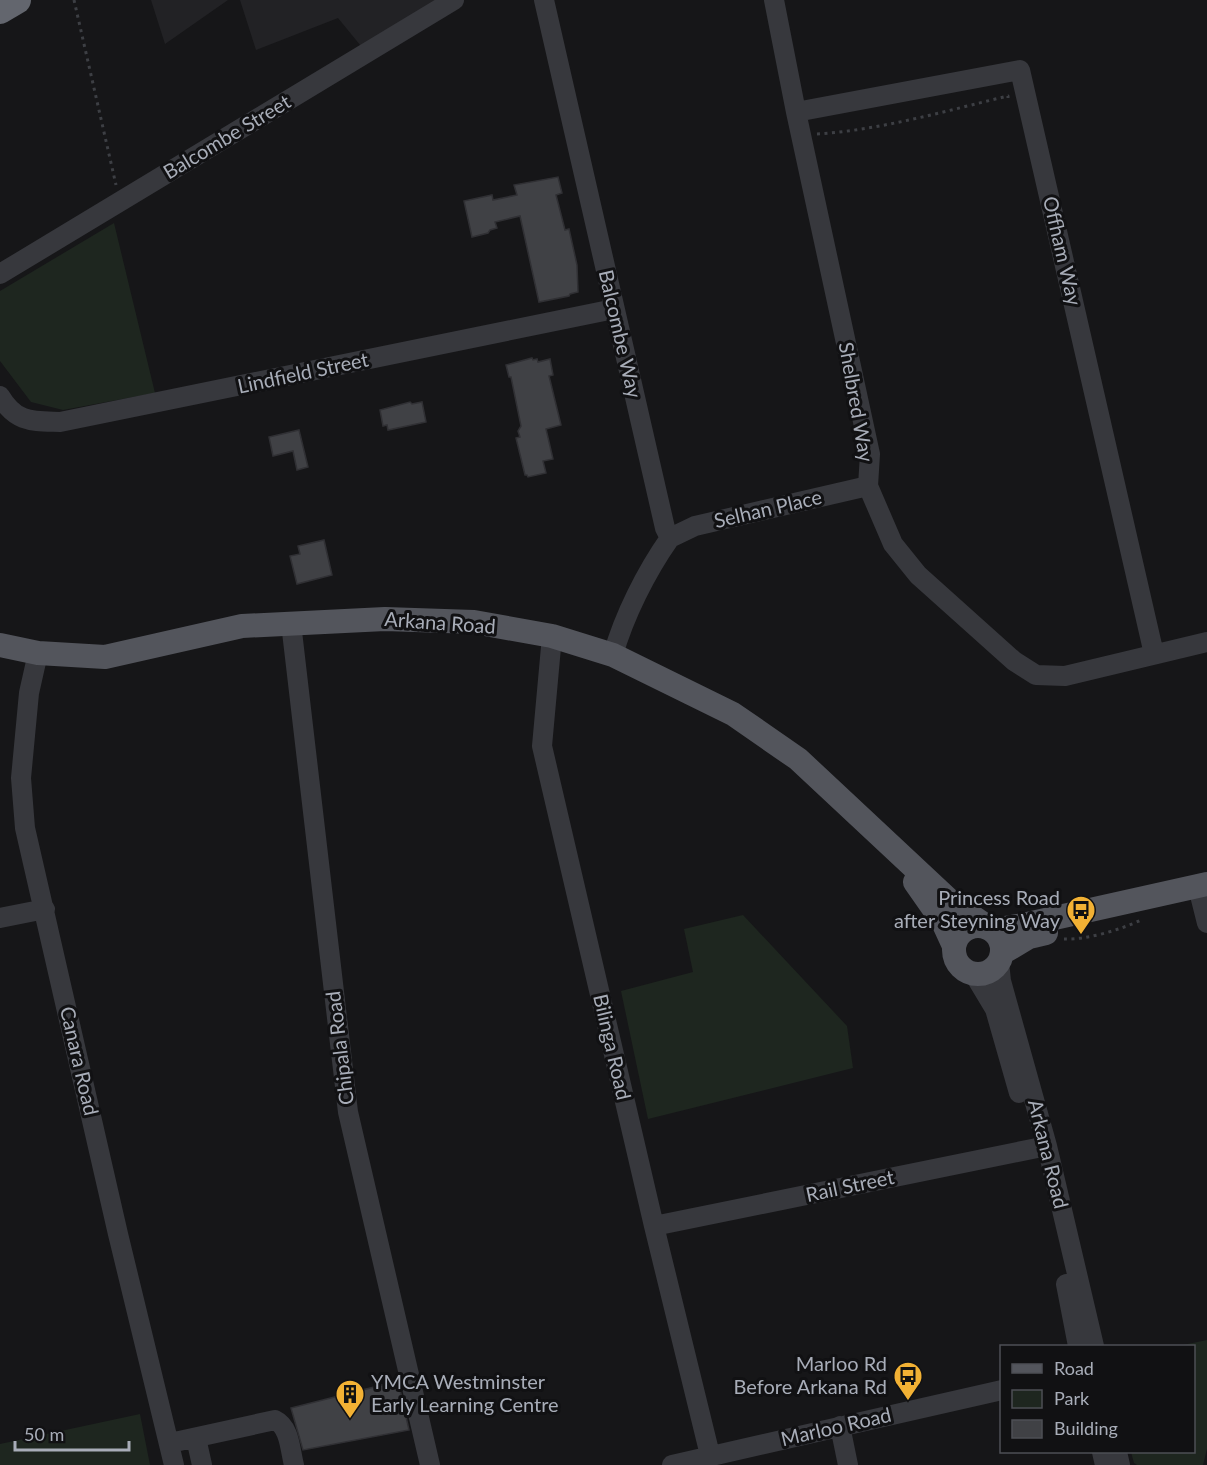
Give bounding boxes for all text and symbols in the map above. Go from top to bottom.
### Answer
street label: Balcombe Street [159,89,294,184]
street label: Offham Way [1039,194,1087,308]
street label: Balcombe Way [595,267,648,401]
street label: Shelbred Way [835,340,879,464]
street label: Lindfield Street [235,346,370,398]
street label: Selhan Place [711,484,824,532]
street label: Arkana Road [384,606,497,638]
place label: Princess Road after Steyning Way [894,885,1061,932]
bus stop icon: Princess Road after Steyning Way [1065,894,1097,936]
street label: Chipala Road [320,990,358,1106]
street label: Bilinga Road [589,991,637,1102]
street label: Canara Road [56,1004,104,1118]
street label: Arkana Road [1024,1097,1074,1211]
street label: Rail Street [803,1164,896,1206]
legend [1000,1345,1195,1453]
place label: Marloo Rd Before Arkana Rd [734,1351,887,1398]
text: Road [1054,1357,1094,1379]
bus stop icon: Marloo Rd Before Arkana Rd [892,1360,924,1402]
place label: YMCA Westminster Early Learning Centre [371,1369,559,1416]
building icon: YMCA Westminster Early Learning Centre [334,1378,366,1420]
text: Park [1054,1387,1090,1409]
street label: Marloo Road [778,1402,893,1450]
scale bar [15,1414,129,1452]
text: Building [1054,1417,1118,1439]
text: 50 m [24,1423,64,1445]

